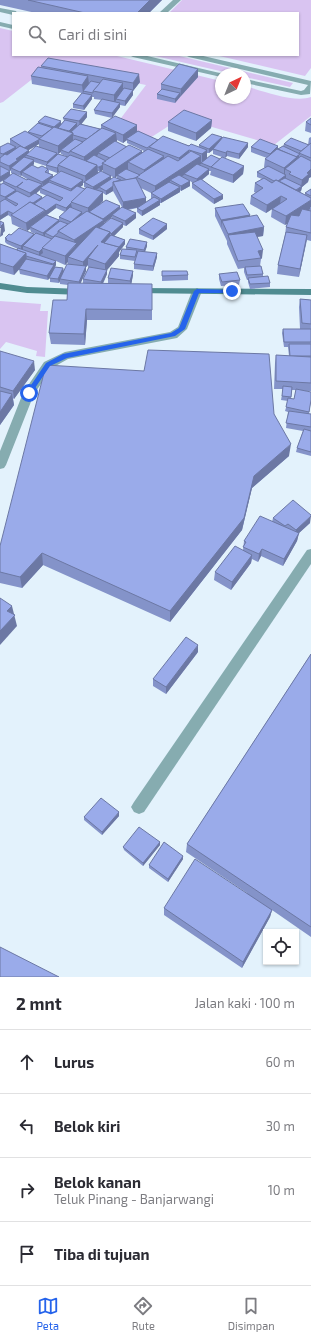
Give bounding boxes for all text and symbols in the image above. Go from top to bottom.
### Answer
search box [12,12,299,56]
icon: search [26,23,48,45]
text: Cari di sini [58,25,127,43]
north arrow [215,68,251,104]
route end [223,282,241,300]
route start [20,384,38,402]
map controls [263,929,299,965]
button: locate [263,929,299,965]
text: 2 mnt [16,993,62,1013]
text: Jalan kaki · 100 m [194,995,295,1011]
icon: ahead [16,1051,38,1073]
text: Lurus [54,1053,94,1071]
text: 60 m [265,1054,295,1070]
icon: left [16,1115,38,1137]
text: Belok kiri [54,1117,120,1135]
text: 30 m [266,1118,295,1134]
text: Belok kanan [54,1173,141,1191]
icon: right [16,1179,38,1201]
text: 10 m [268,1182,295,1198]
text: Teluk Pinang - Banjarwangi [54,1191,214,1207]
icon: arrive [16,1243,38,1265]
text: Tiba di tujuan [54,1245,150,1263]
tab: Peta [36,1295,59,1332]
tab: Rute [132,1295,155,1332]
tab: Disimpan [228,1295,275,1332]

